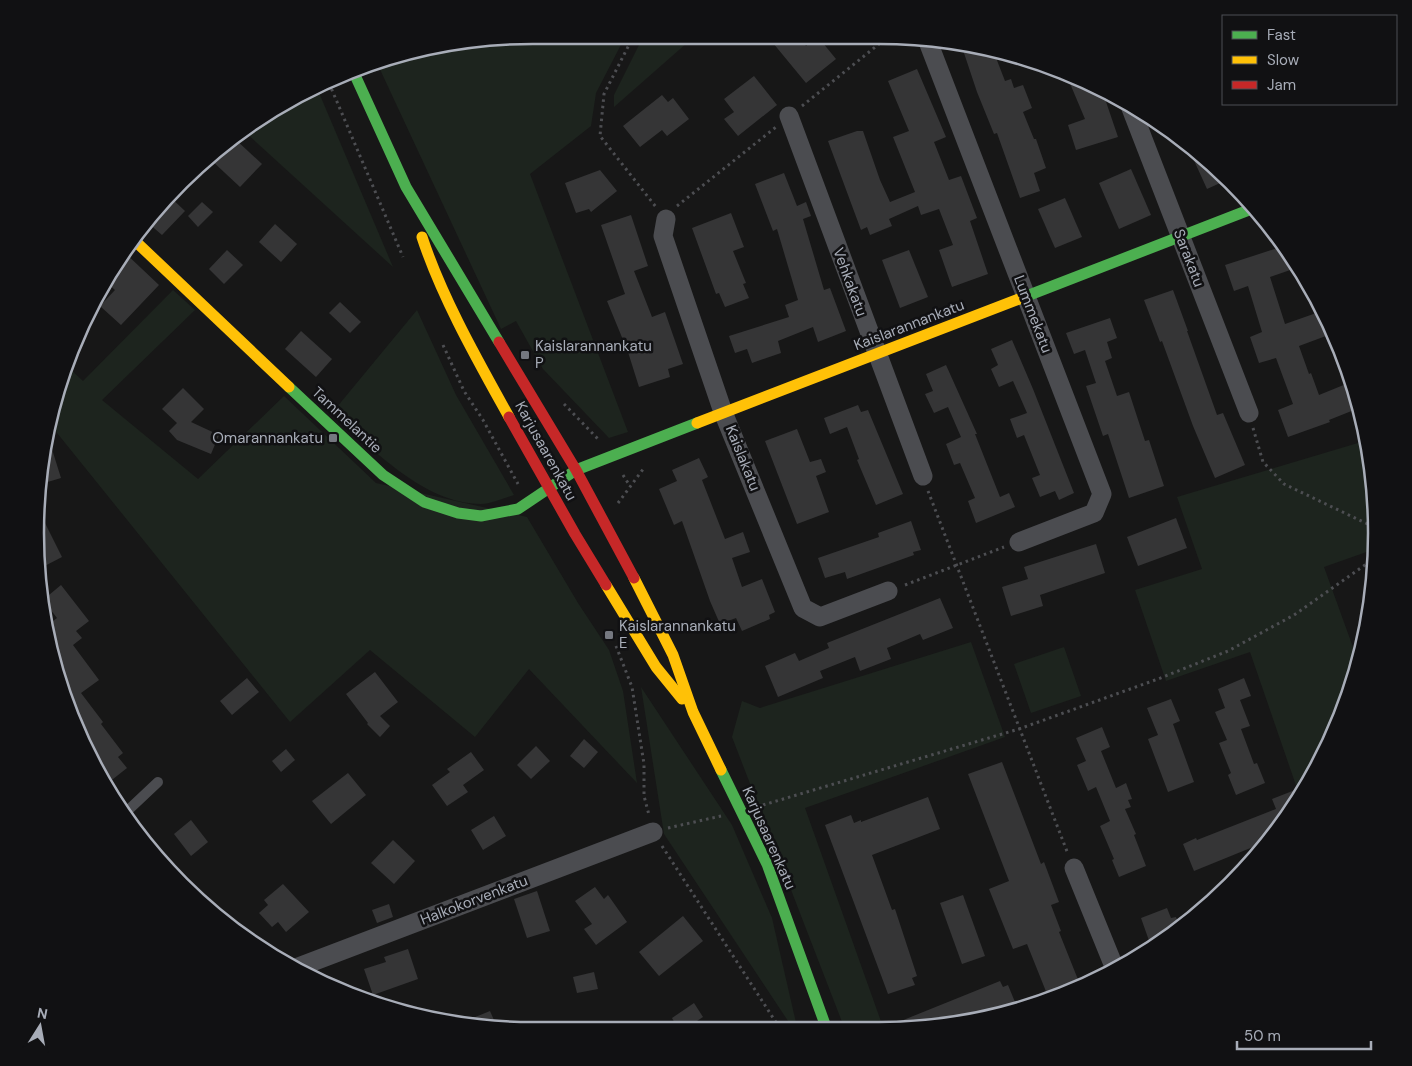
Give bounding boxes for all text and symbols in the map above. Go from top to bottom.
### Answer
legend [1222,15,1397,105]
text: Fast [1267,25,1296,45]
text: Slow [1267,50,1300,70]
text: Jam [1267,75,1296,95]
street label: Sarakatu [1169,226,1209,290]
street label: Vehkakatu [828,245,872,319]
street label: Lummekatu [1009,272,1057,356]
street label: Kaislarannankatu [851,295,967,355]
place label: Kaislarannankatu P [535,336,652,373]
marker: Kaislarannankatu P [519,349,531,361]
street label: Tammelantie [308,382,386,458]
street label: Karjusaarenkatu [510,398,582,504]
street label: Kaislakatu [721,422,765,494]
place label: Omarannankatu [212,428,323,448]
marker: Omarannankatu [327,432,339,444]
place label: Kaislarannankatu E [619,616,736,653]
marker: Kaislarannankatu E [603,629,615,641]
street label: Karjusaarenkatu [737,783,801,893]
street label: Halkokorvenkatu [417,870,531,930]
north arrow [15,1001,65,1051]
text: N [36,1003,49,1023]
scale bar [1237,1018,1371,1050]
text: 50 m [1244,1026,1281,1046]

